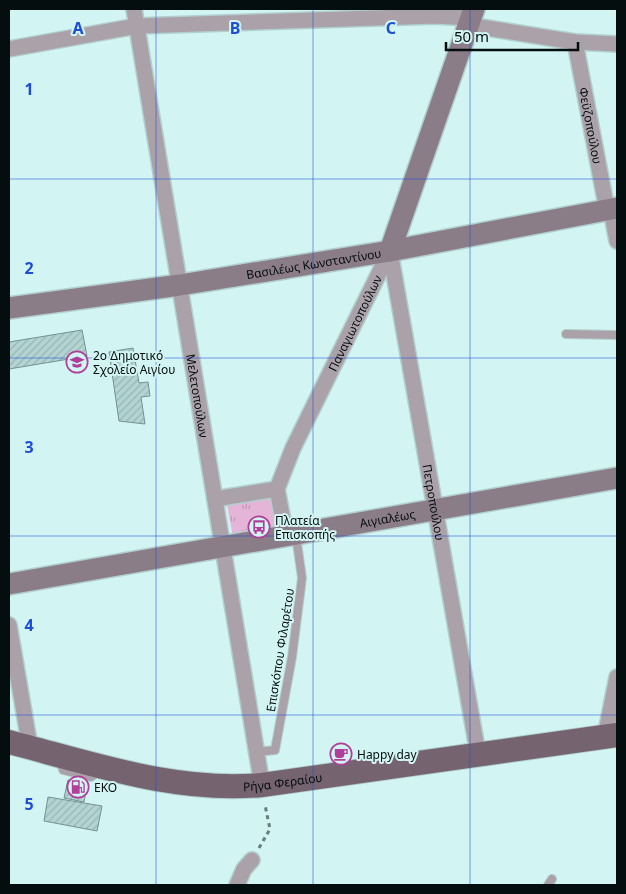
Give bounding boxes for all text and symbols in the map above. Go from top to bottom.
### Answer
text: A [72,17,84,39]
text: B [230,17,240,39]
text: C [386,17,396,39]
scale bar [446,20,578,52]
text: 50 m [454,26,489,46]
text: 1 [24,78,34,100]
street label: Φεϋζοπούλου [575,86,607,165]
street label: Βασιλέως Κωνσταντίνου [245,244,382,283]
text: 2 [24,257,34,279]
street label: Παναγιωτοπούλων [324,272,385,374]
place label: 2ο Δημοτικό Σχολείο Αιγίου [93,347,175,378]
school or university icon: 2ο Δημοτικό Σχολείο Αιγίου [65,350,89,374]
street label: Μελετοπούλων [183,353,213,439]
text: 3 [24,436,34,458]
street label: Πετροπούλου [419,463,449,542]
street label: Αιγιαλέως [358,505,417,531]
place label: Πλατεία Επισκοπής [275,512,335,543]
bus stop icon: Πλατεία Επισκοπής [247,515,271,539]
street label: Επισκόπου Φιλαρέτου [262,587,298,713]
text: 4 [24,614,34,636]
cafe icon: Happy day [329,742,353,766]
place label: Happy day [357,746,417,763]
street label: Ρήγα Φεραίου [243,768,323,795]
fuel station icon: EKO [66,775,90,799]
place label: EKO [94,779,117,796]
text: 5 [24,793,34,815]

